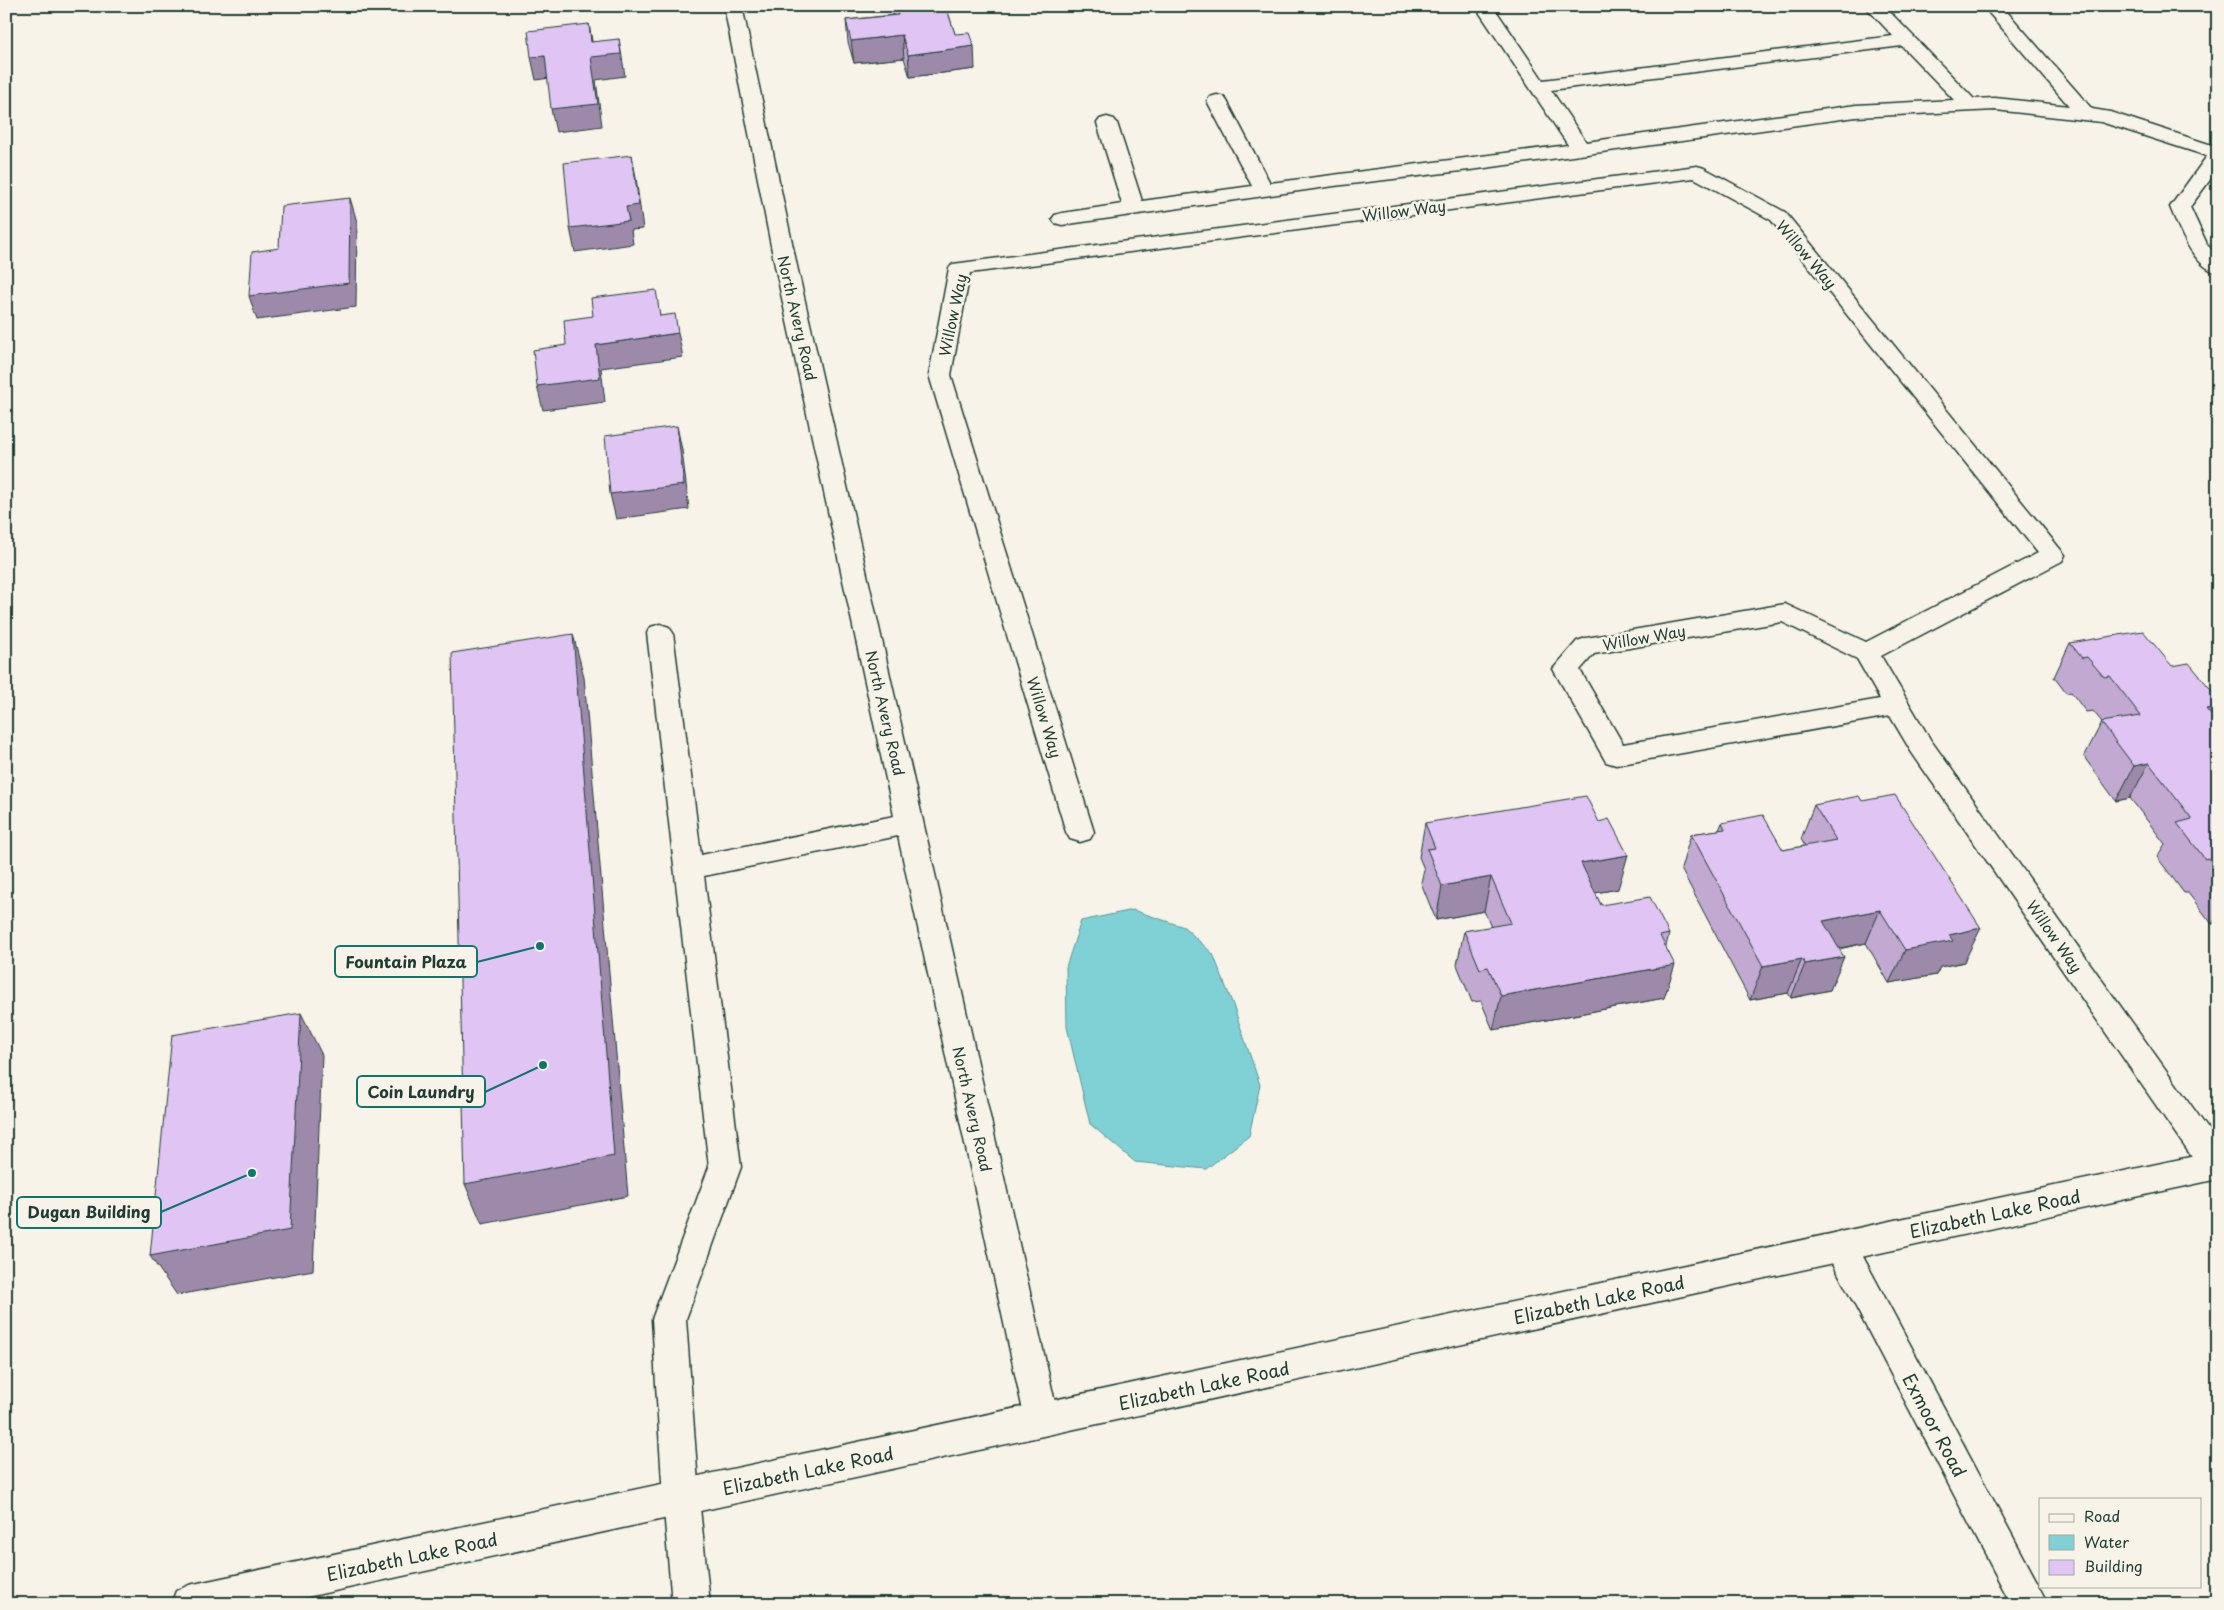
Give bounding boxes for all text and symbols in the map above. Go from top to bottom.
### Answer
street label: Willow Way [1361,193,1447,227]
street label: Willow Way [1771,214,1843,294]
street label: North Avery Road [772,253,824,383]
street label: Willow Way [932,271,972,359]
street label: Willow Way [1601,618,1687,656]
street label: North Avery Road [860,648,912,778]
street label: Willow Way [1022,673,1068,761]
street label: Willow Way [2021,895,2089,977]
callout: Fountain Plaza [335,946,477,977]
text: Fountain Plaza [345,949,467,973]
street label: North Avery Road [947,1044,999,1174]
callout: Coin Laundry [357,1076,485,1107]
text: Coin Laundry [367,1079,475,1103]
street label: Elizabeth Lake Road [1907,1182,2083,1244]
callout: Dugan Building [17,1197,161,1228]
text: Dugan Building [28,1199,151,1223]
street label: Elizabeth Lake Road [1511,1268,1687,1330]
street label: Elizabeth Lake Road [1116,1354,1292,1416]
street label: Exmoor Road [1896,1368,1974,1482]
street label: Elizabeth Lake Road [720,1439,896,1501]
legend [2039,1498,2202,1588]
text: Road [2084,1504,2120,1527]
street label: Elizabeth Lake Road [324,1525,500,1587]
text: Water [2084,1530,2129,1553]
text: Building [2084,1554,2143,1577]

